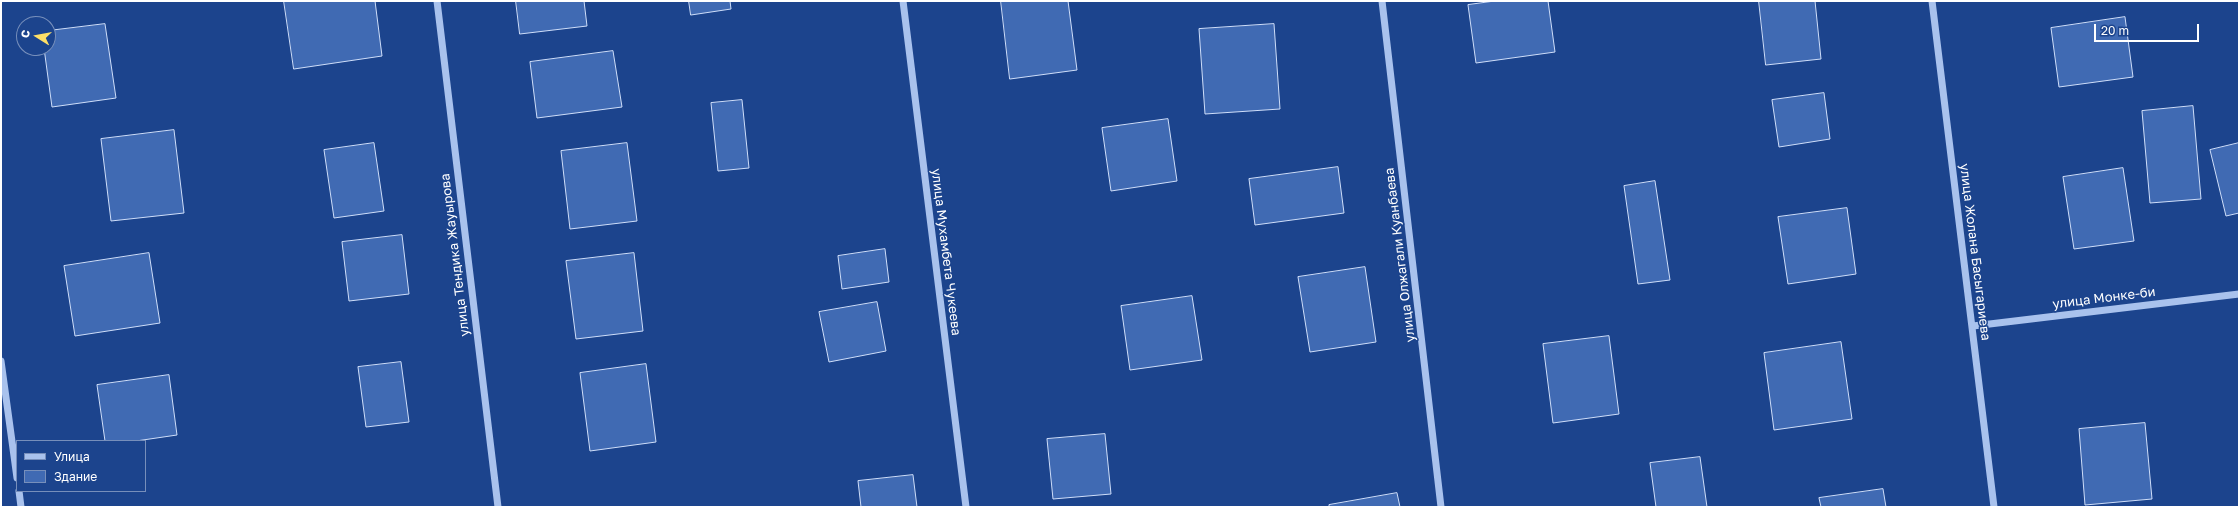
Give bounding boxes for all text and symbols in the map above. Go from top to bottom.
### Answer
north arrow [16,16,56,56]
scale bar [2096,16,2201,42]
text: 20 m [2101,23,2129,38]
text: С [18,29,32,39]
street label: улица Жолана Басыгариева [1956,162,1994,342]
street label: улица Мухамбета Чукеева [928,167,964,337]
street label: улица Олжагали Куанбаева [1382,167,1418,343]
street label: улица Тендика Жауырова [437,173,473,337]
street label: улица Монке-би [2052,284,2156,312]
legend [16,440,146,492]
text: Улица [54,449,90,464]
text: Здание [54,469,97,484]

